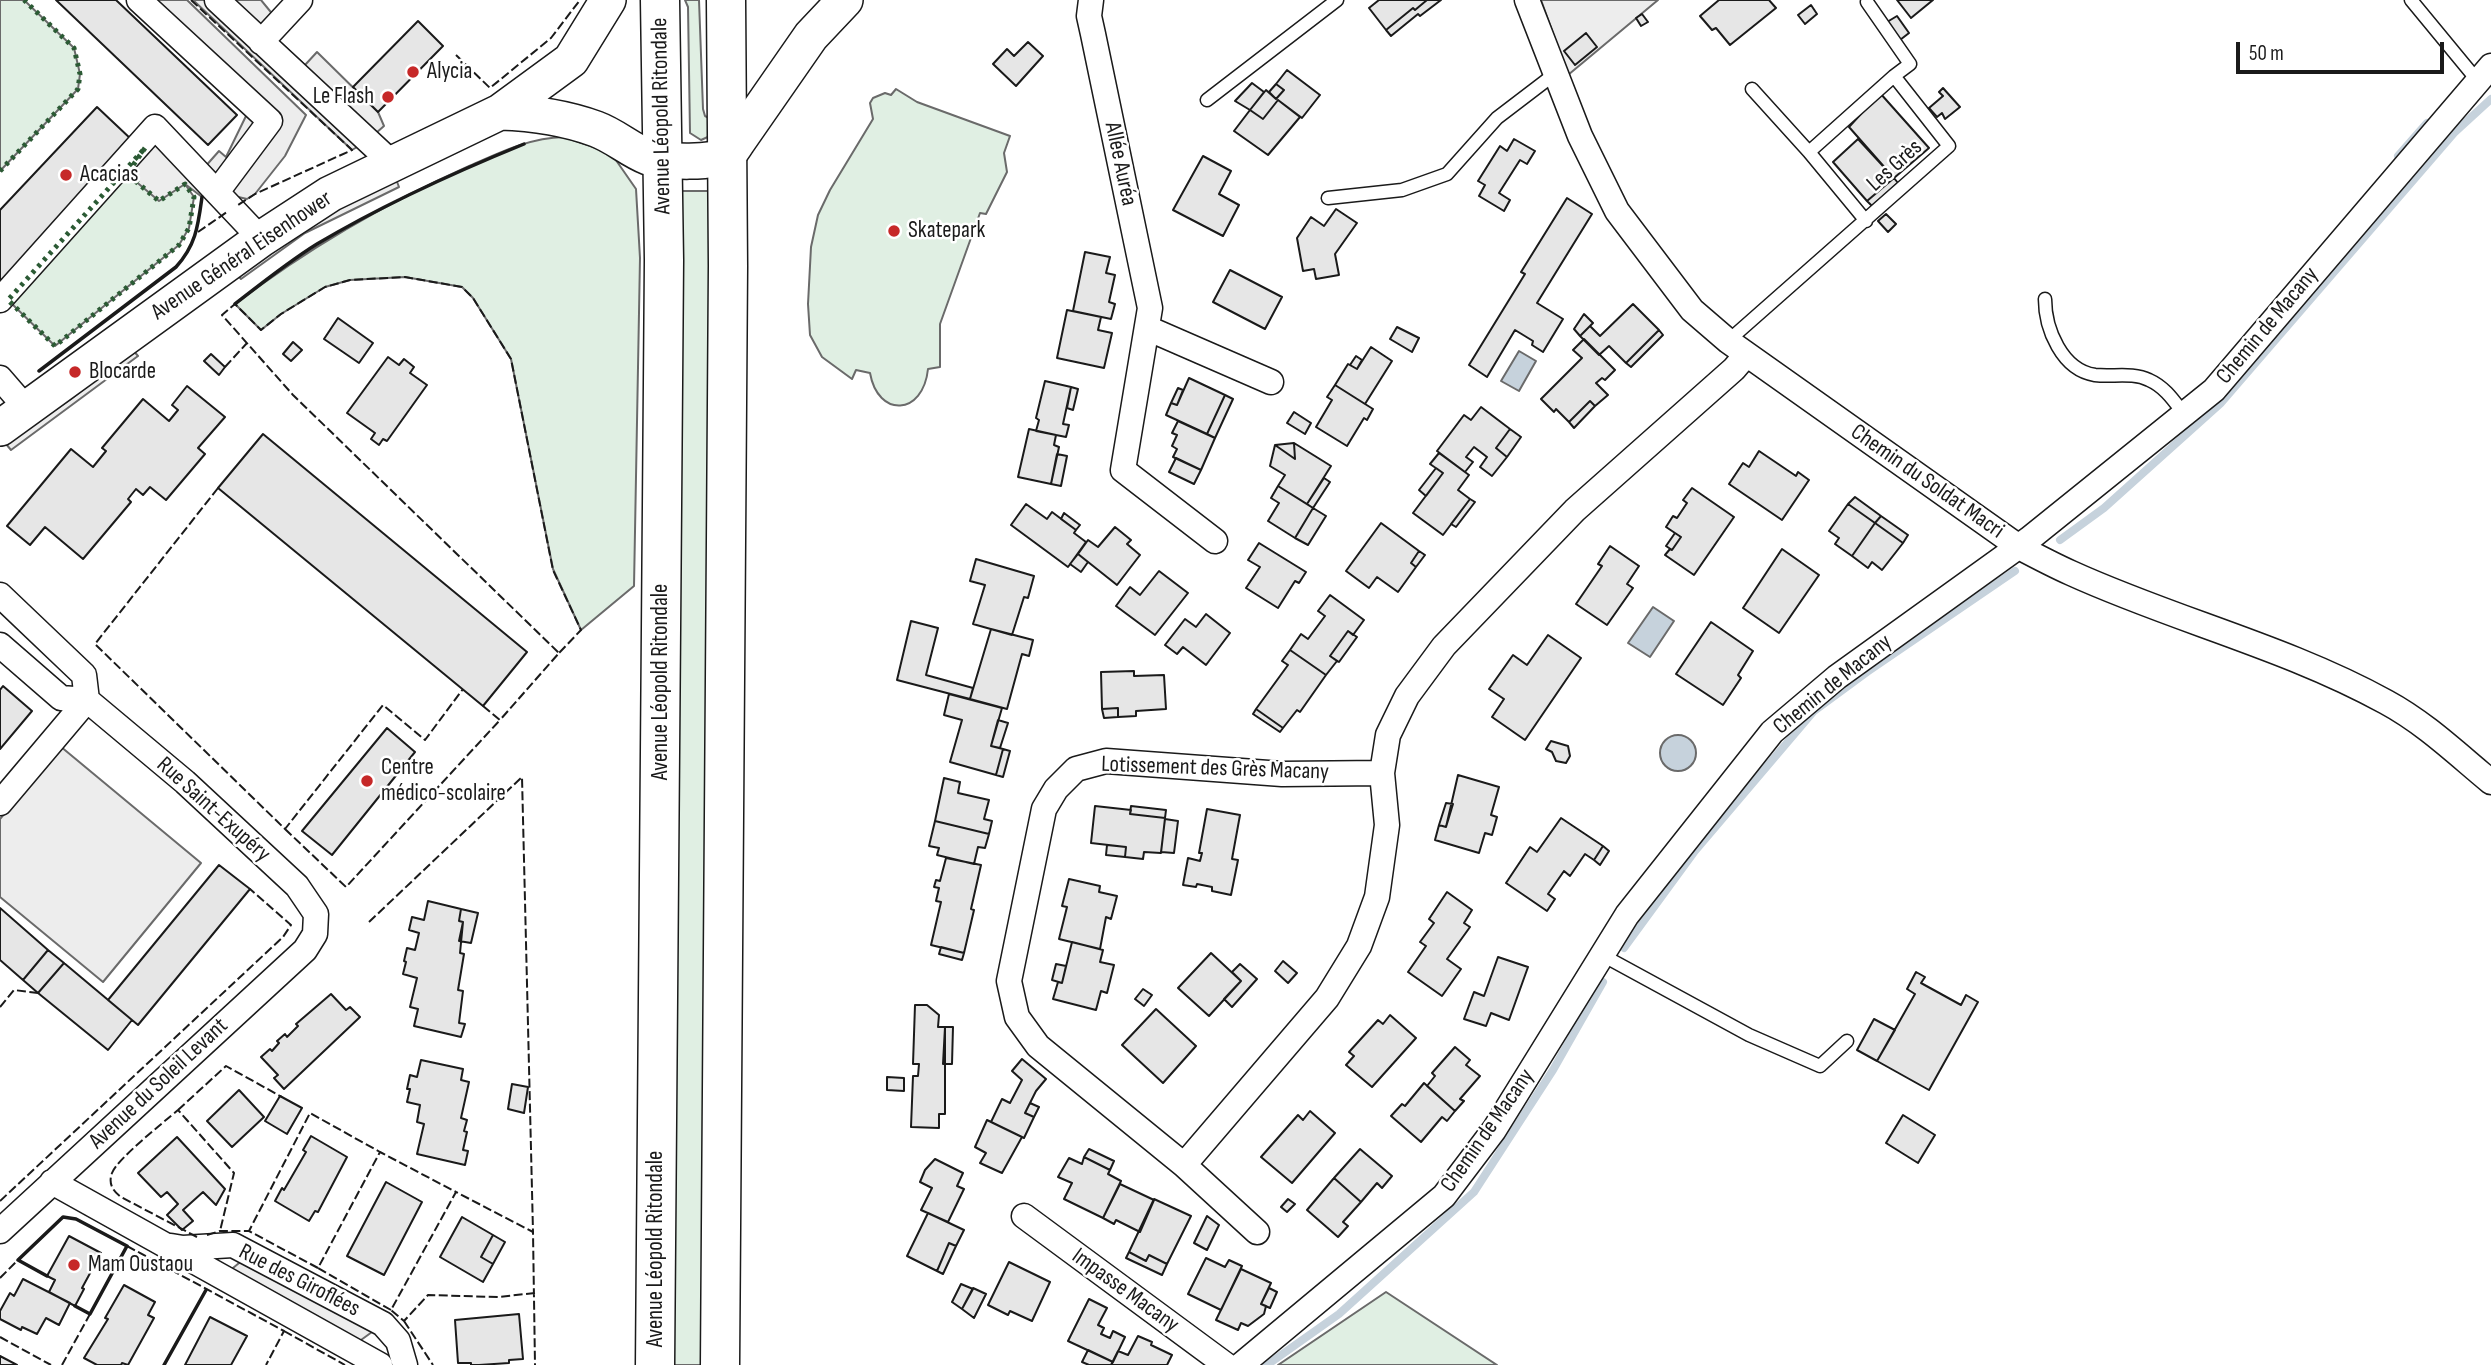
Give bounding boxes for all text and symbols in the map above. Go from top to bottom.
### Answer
street label: Avenue Léopold Ritondale [646,17,678,215]
scale bar [2239,28,2447,72]
text: 50 m [2249,41,2284,66]
place label: Alycia [427,58,472,86]
marker: Alycia [405,64,421,80]
place label: Le Flash [313,83,374,111]
marker: Le Flash [380,89,396,105]
street label: Allée Auréa [1098,120,1142,208]
street label: Les Grès [1862,134,1928,198]
place label: Acacias [80,161,139,189]
marker: Acacias [58,167,74,183]
street label: Avenue Général Eisenhower [146,185,338,327]
place label: Skatepark [908,217,985,245]
marker: Skatepark [886,223,902,239]
street label: Chemin de Macany [2211,262,2325,390]
place label: Blocarde [89,358,156,386]
marker: Blocarde [67,364,83,380]
street label: Chemin du Soldat Macri [1845,419,2009,545]
street label: Avenue Léopold Ritondale [647,584,675,780]
street label: Chemin de Macany [1768,629,1898,741]
street label: Lotissement des Grès Macany [1101,751,1329,787]
street label: Rue Saint-Exupéry [150,752,276,868]
place label: Centre médico-scolaire [381,754,506,808]
marker: Centre médico-scolaire [359,773,375,789]
street label: Avenue du Soleil Levant [84,1013,234,1155]
street label: Chemin de Macany [1435,1064,1541,1198]
street label: Avenue Léopold Ritondale [642,1151,670,1347]
street label: Rue des Giroflées [234,1239,364,1323]
street label: Impasse Macany [1066,1243,1184,1339]
place label: Mam Oustaou [88,1251,193,1279]
marker: Mam Oustaou [66,1257,82,1273]

